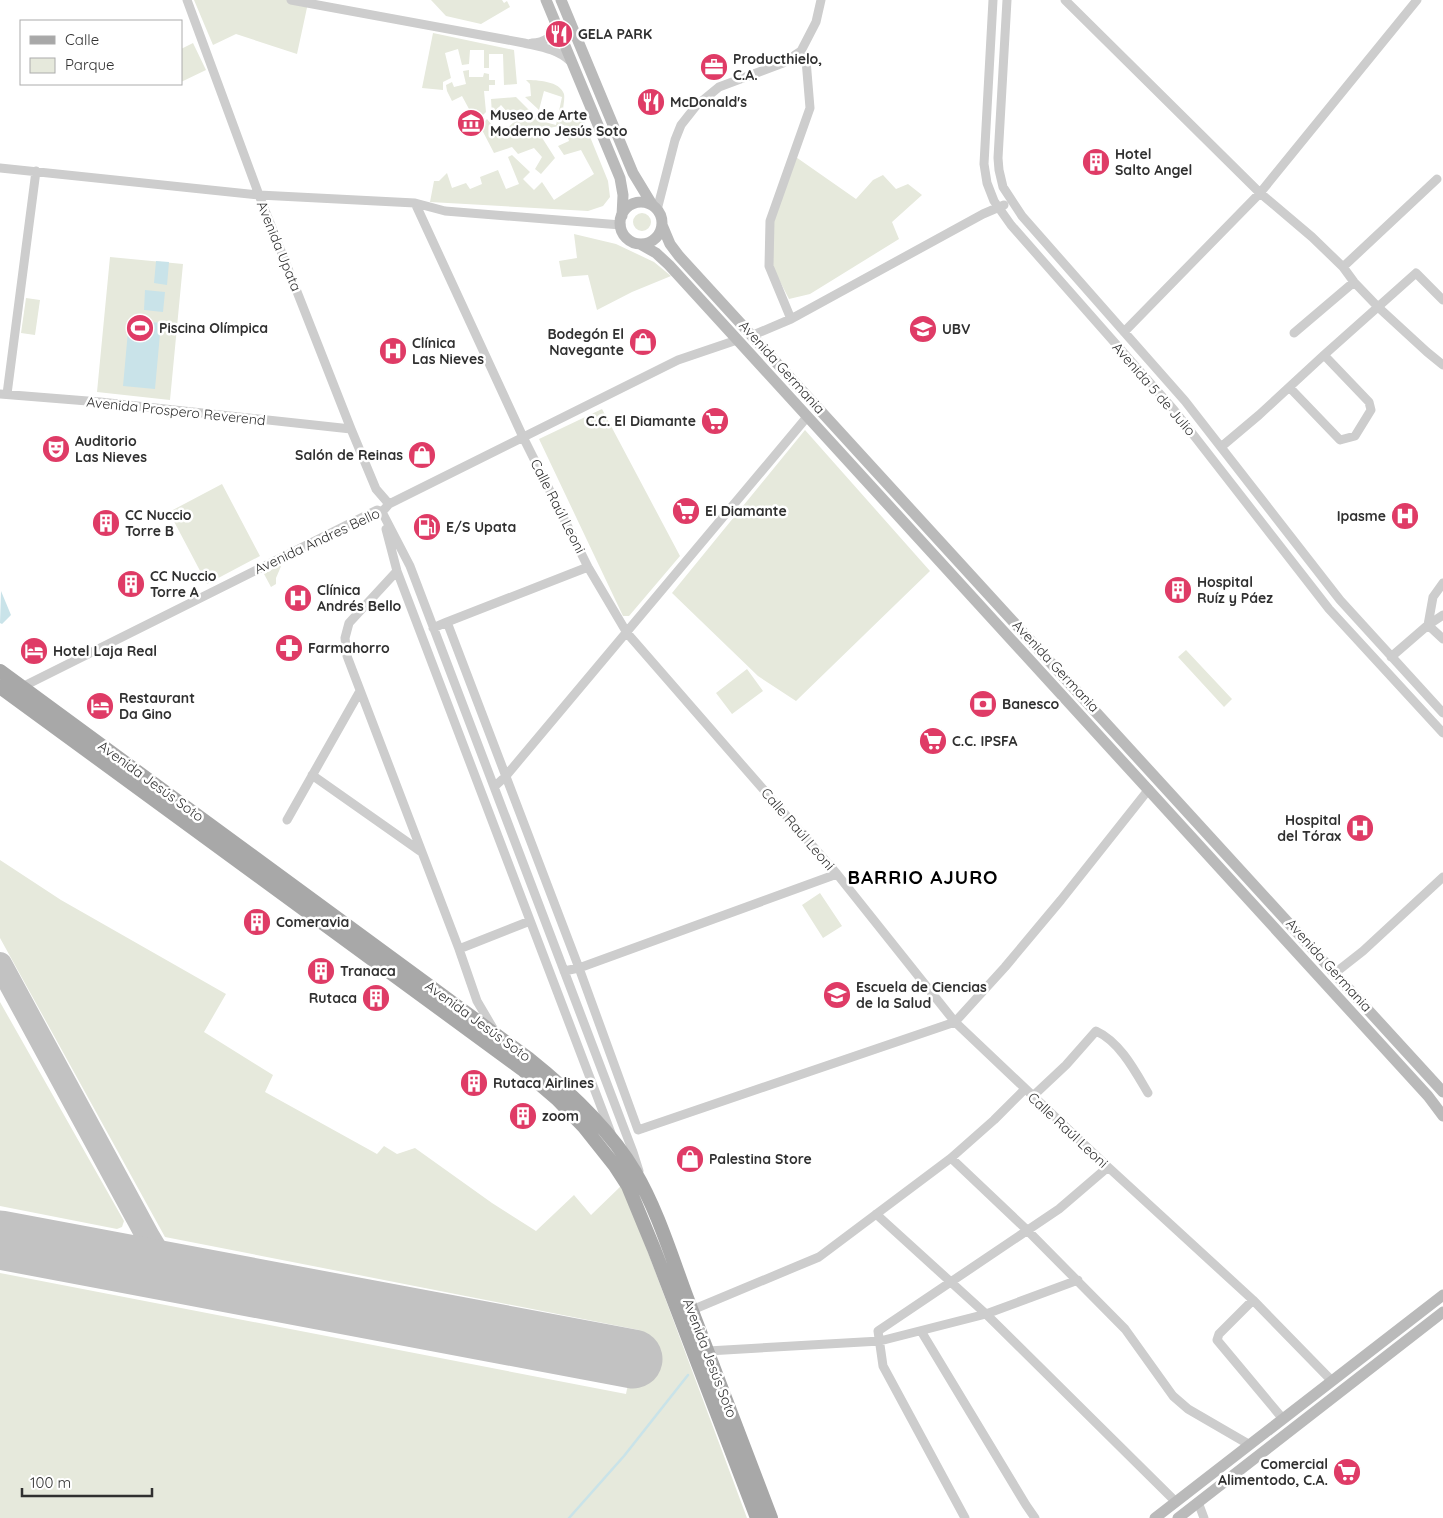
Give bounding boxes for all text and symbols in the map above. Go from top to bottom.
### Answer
restaurant icon: GELA PARK [544,19,574,49]
legend [20,20,182,85]
place label: GELA PARK [578,25,652,43]
text: Calle [65,30,99,49]
place label: Producthielo, C.A. [733,50,822,84]
office icon: Producthielo, C.A. [699,52,729,82]
text: Parque [65,55,115,74]
restaurant icon: McDonald's [636,87,666,117]
place label: McDonald's [670,93,747,111]
place label: Museo de Arte Moderno Jesús Soto [490,106,628,140]
museum icon: Museo de Arte Moderno Jesús Soto [456,108,486,138]
place label: Hotel Salto Angel [1115,145,1192,179]
building icon: Hotel Salto Angel [1081,147,1111,177]
street label: Avenida Upata [253,198,305,294]
sports icon: Piscina Olímpica [125,313,155,343]
school or university icon: UBV [908,314,938,344]
street label: Avenida Germania [735,317,829,417]
place label: Piscina Olímpica [159,319,268,337]
place label: UBV [942,320,971,338]
place label: Bodegón El Navegante [547,325,624,359]
shop icon: Bodegón El Navegante [628,327,658,357]
place label: Clínica Las Nieves [412,334,484,368]
hospital icon: Clínica Las Nieves [378,336,408,366]
street label: Avenida 5 de Julio [1108,339,1200,439]
street label: Avenida Prospero Reverend [86,393,266,429]
supermarket icon: C.C. El Diamante [700,406,730,436]
place label: C.C. El Diamante [586,412,696,430]
place label: Auditorio Las Nieves [75,432,147,466]
theatre icon: Auditorio Las Nieves [41,434,71,464]
shop icon: Salón de Reinas [407,440,437,470]
place label: Salón de Reinas [295,446,403,464]
street label: Calle Raúl Leoni [527,456,589,556]
supermarket icon: El Diamante [671,496,701,526]
hospital icon: Ipasme [1390,501,1420,531]
place label: El Diamante [705,502,787,520]
street label: Avenida Andres Bello [251,504,383,578]
place label: CC Nuccio Torre B [125,506,192,540]
place label: Ipasme [1337,507,1386,525]
building icon: CC Nuccio Torre B [91,508,121,538]
fuel station icon: E/S Upata [412,512,442,542]
place label: E/S Upata [446,518,516,536]
place label: CC Nuccio Torre A [150,567,217,601]
building icon: CC Nuccio Torre A [116,569,146,599]
place label: Hospital Ruíz y Páez [1197,573,1273,607]
building icon: Hospital Ruíz y Páez [1163,575,1193,605]
place label: Clínica Andrés Bello [317,581,402,615]
hospital icon: Clínica Andrés Bello [283,583,313,613]
street label: Avenida Germania [1009,616,1103,716]
pharmacy icon: Farmahorro [274,633,304,663]
hotel icon: Hotel Laja Real [19,636,49,666]
place label: Farmahorro [308,639,390,657]
place label: Hotel Laja Real [53,642,157,660]
place label: Restaurant Da Gino [119,689,195,723]
bank icon: Banesco [968,689,998,719]
hotel icon: Restaurant Da Gino [85,691,115,721]
place label: Banesco [1002,695,1060,713]
supermarket icon: C.C. IPSFA [918,726,948,756]
place label: C.C. IPSFA [952,732,1018,750]
street label: Avenida Jesús Soto [95,737,207,825]
street label: Calle Raúl Leoni [757,784,839,874]
place label: Hospital del Tórax [1277,811,1341,845]
hospital icon: Hospital del Tórax [1345,813,1375,843]
district label: BARRIO AJURO [848,865,998,889]
building icon: Comeravia [242,907,272,937]
place label: Comeravia [276,913,349,931]
street label: Avenida Germania [1282,915,1376,1015]
building icon: Tranaca [306,956,336,986]
place label: Tranaca [340,962,396,980]
street label: Avenida Jesús Soto [422,977,534,1065]
place label: Escuela de Ciencias de la Salud [856,978,987,1012]
school or university icon: Escuela de Ciencias de la Salud [822,980,852,1010]
building icon: Rutaca [361,983,391,1013]
place label: Rutaca [309,989,357,1007]
building icon: Rutaca Airlines [459,1068,489,1098]
place label: Rutaca Airlines [493,1074,594,1092]
street label: Calle Raúl Leoni [1024,1088,1112,1172]
building icon: zoom [508,1101,538,1131]
place label: zoom [542,1107,579,1125]
shop icon: Palestina Store [675,1144,705,1174]
place label: Palestina Store [709,1150,812,1168]
street label: Avenida Jesús Soto [679,1296,741,1420]
place label: Comercial Alimentodo, C.A. [1218,1455,1328,1489]
supermarket icon: Comercial Alimentodo, C.A. [1332,1457,1362,1487]
scale bar [22,1466,152,1498]
text: 100 m [30,1473,71,1492]

